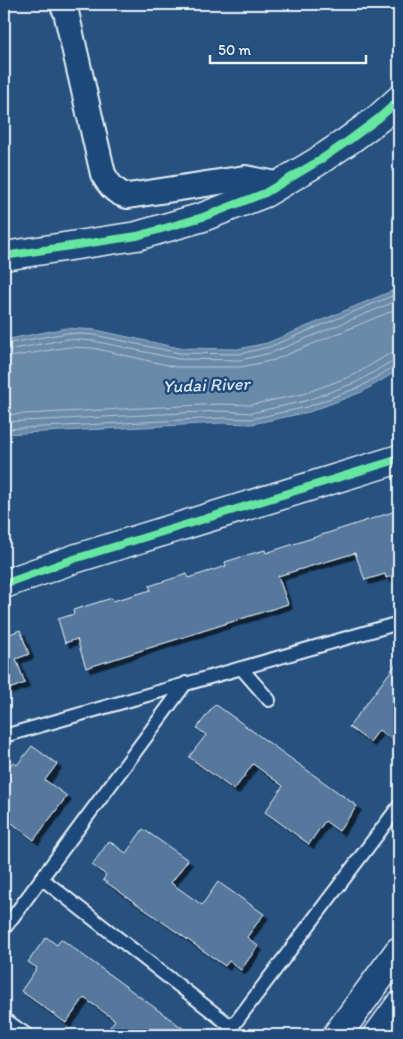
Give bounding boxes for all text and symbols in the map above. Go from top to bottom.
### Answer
scale bar [210,32,367,64]
text: 50 m [218,41,251,59]
water label: Yudai River [162,372,252,398]

